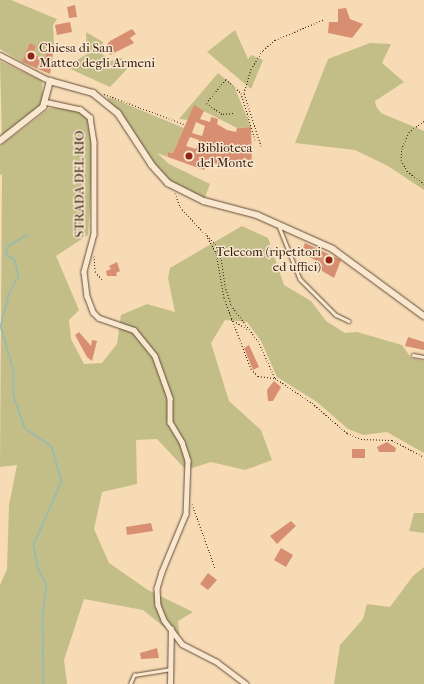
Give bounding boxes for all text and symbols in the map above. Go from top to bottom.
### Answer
place label: Chiesa di San Matteo degli Armeni [39,41,155,72]
marker: Chiesa di San Matteo degli Armeni [26,51,36,61]
street label: STRADA DEL RIO [72,130,88,238]
place label: Biblioteca del Monte [197,141,254,172]
marker: Biblioteca del Monte [184,151,194,161]
place label: Telecom (ripetitori ed uffici) [216,245,321,276]
marker: Telecom (ripetitori ed uffici) [324,255,334,265]

